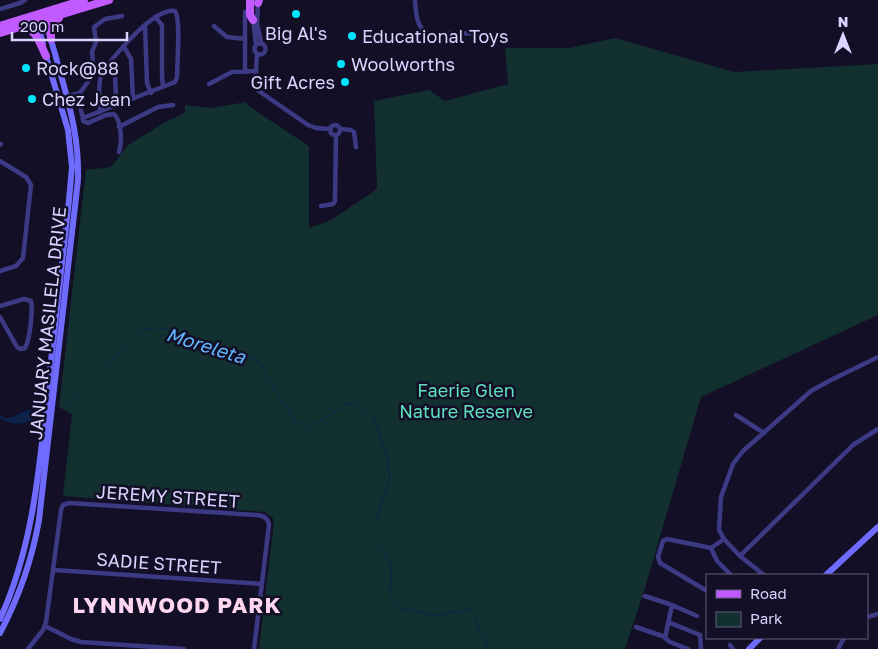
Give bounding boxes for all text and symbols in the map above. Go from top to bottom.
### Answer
marker: Big Al's [290,8,302,20]
scale bar [12,10,128,42]
north arrow [818,10,868,60]
text: N [838,13,848,30]
text: 200 m [20,17,64,35]
place label: Big Al's [265,22,327,44]
place label: Educational Toys [362,25,508,47]
marker: Educational Toys [346,30,358,42]
place label: Woolworths [351,53,455,75]
place label: Rock@88 [36,57,119,79]
marker: Woolworths [335,58,347,70]
marker: Rock@88 [20,62,32,74]
place label: Gift Acres [251,71,335,93]
marker: Gift Acres [339,76,351,88]
place label: Chez Jean [42,88,131,110]
marker: Chez Jean [26,93,38,105]
street label: JANUARY MASILELA DRIVE [24,205,70,441]
water label: Moreleta [164,322,249,368]
park label: Faerie Glen Nature Reserve [399,379,533,422]
street label: JEREMY STREET [96,480,240,512]
street label: SADIE STREET [96,548,222,578]
legend [706,574,868,639]
text: Road [750,584,787,602]
district label: LYNNWOOD PARK [72,591,282,618]
text: Park [750,609,783,627]

